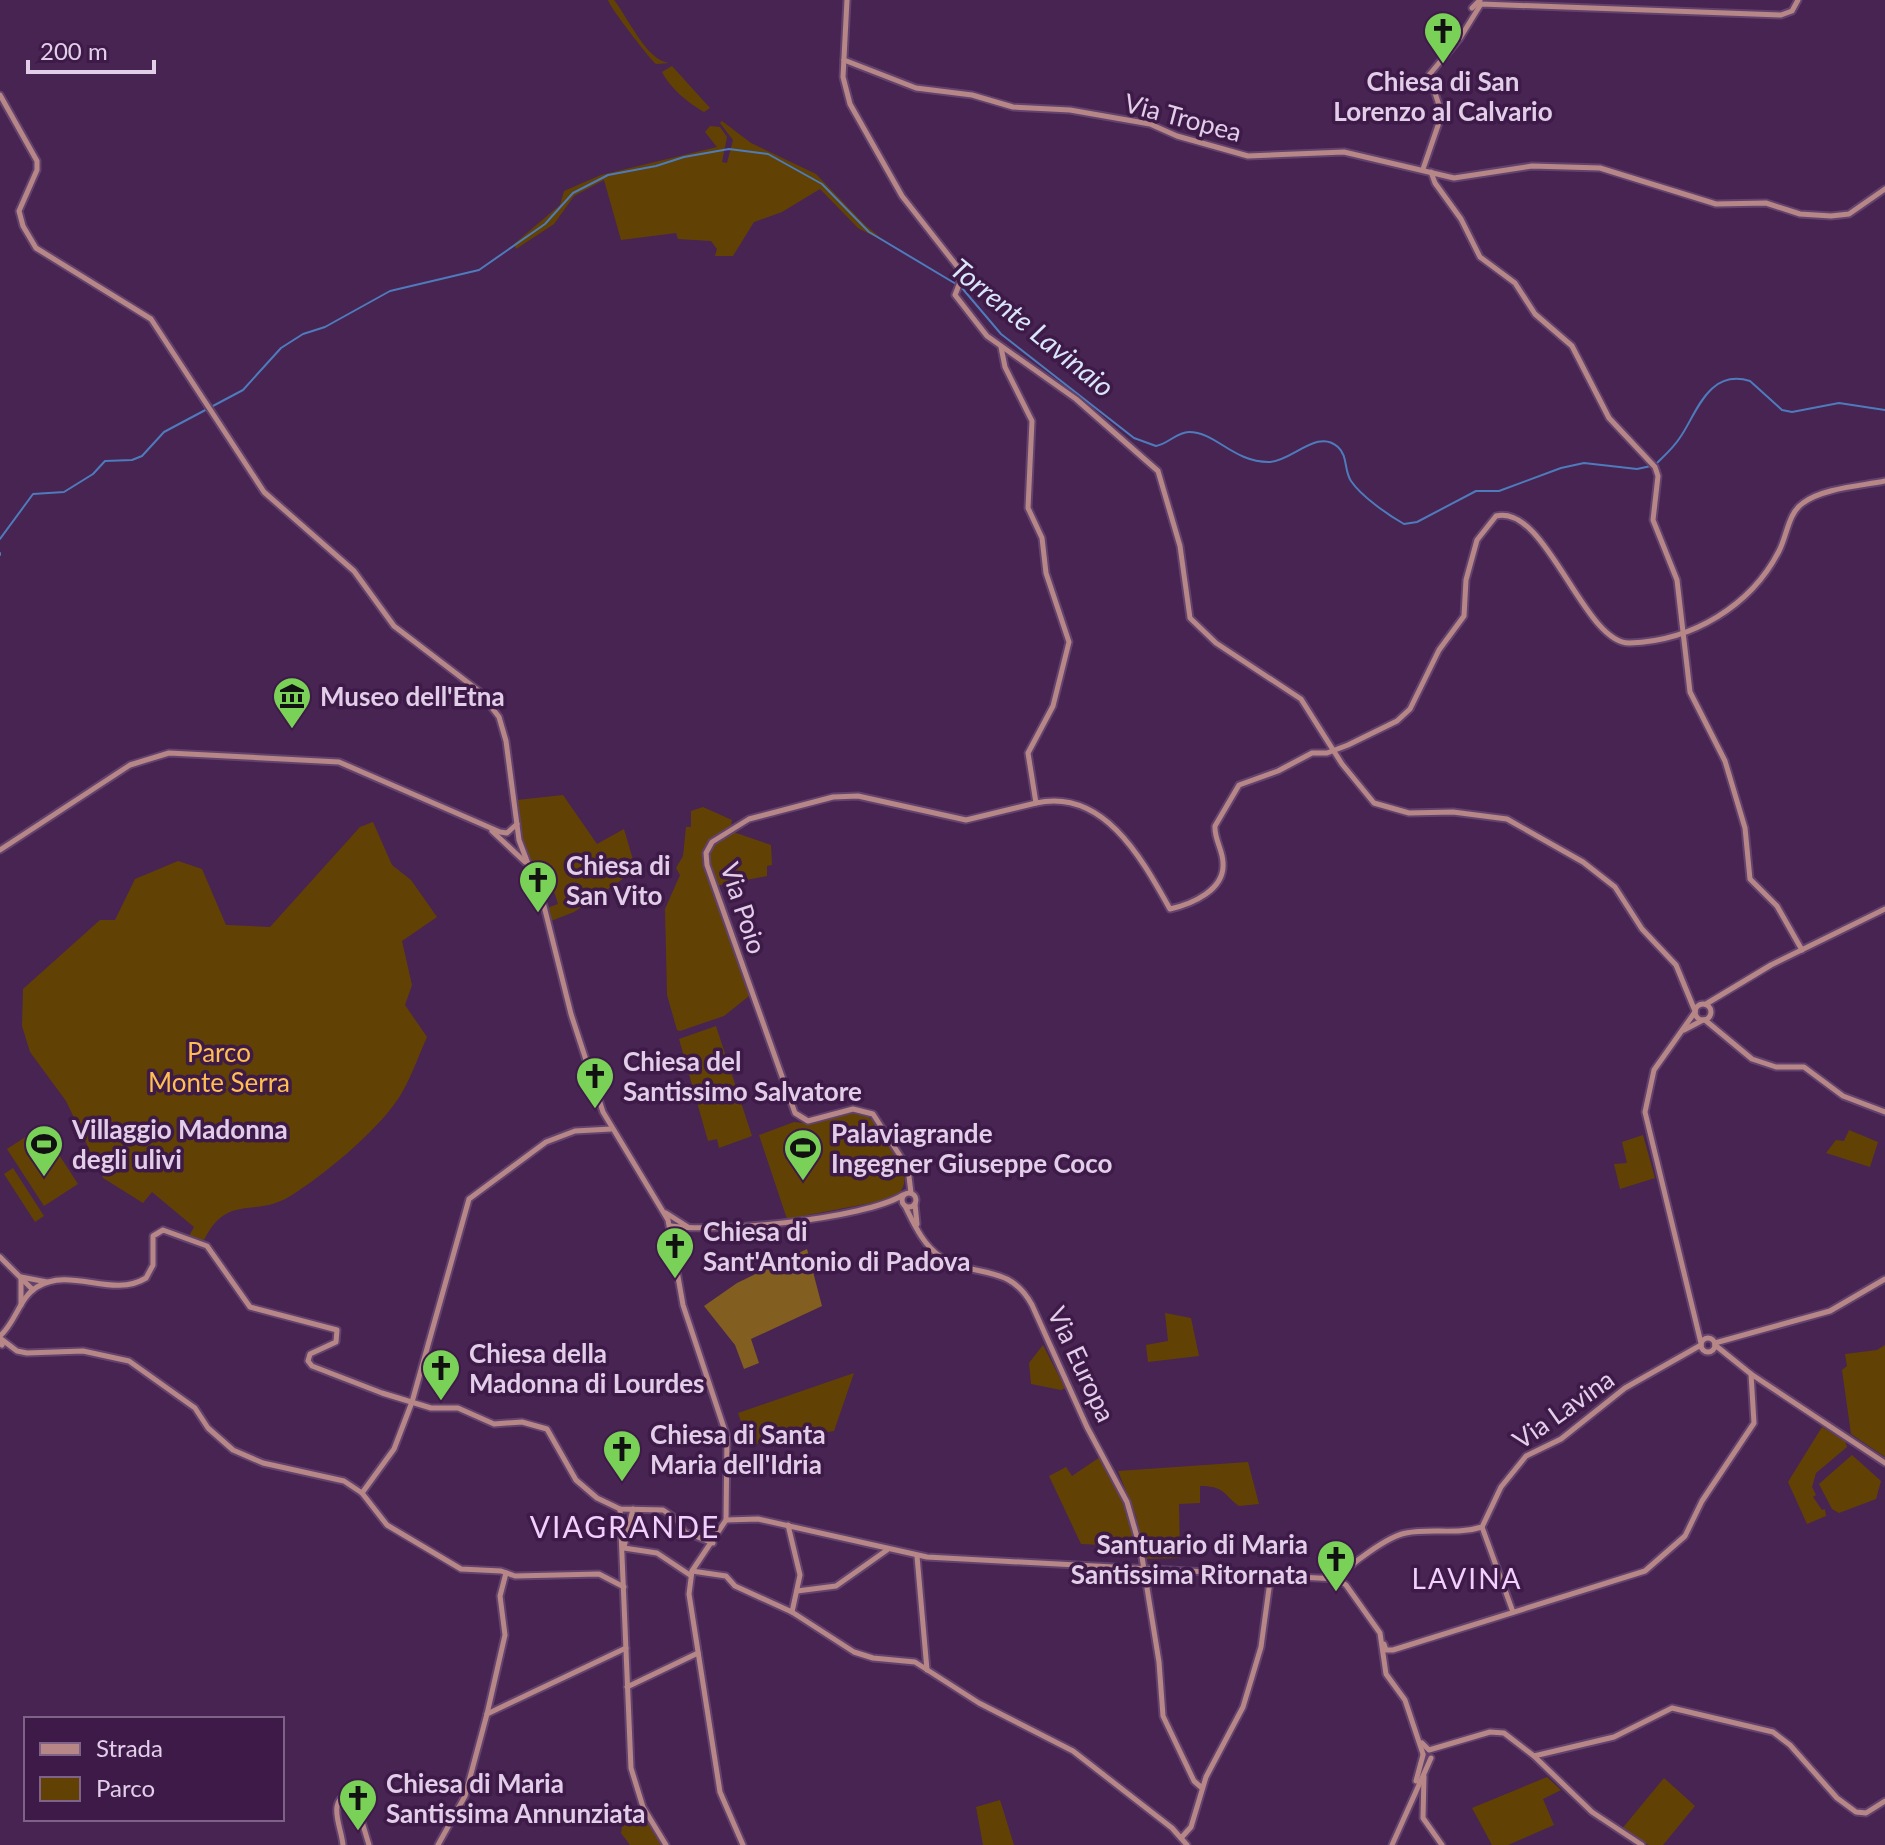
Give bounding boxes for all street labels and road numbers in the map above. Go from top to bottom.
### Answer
street label: Via Tropea [1121,86,1245,148]
street label: Via Poio [714,858,774,958]
street label: Via Europa [1041,1301,1123,1427]
street label: Via Lavina [1506,1362,1620,1456]

